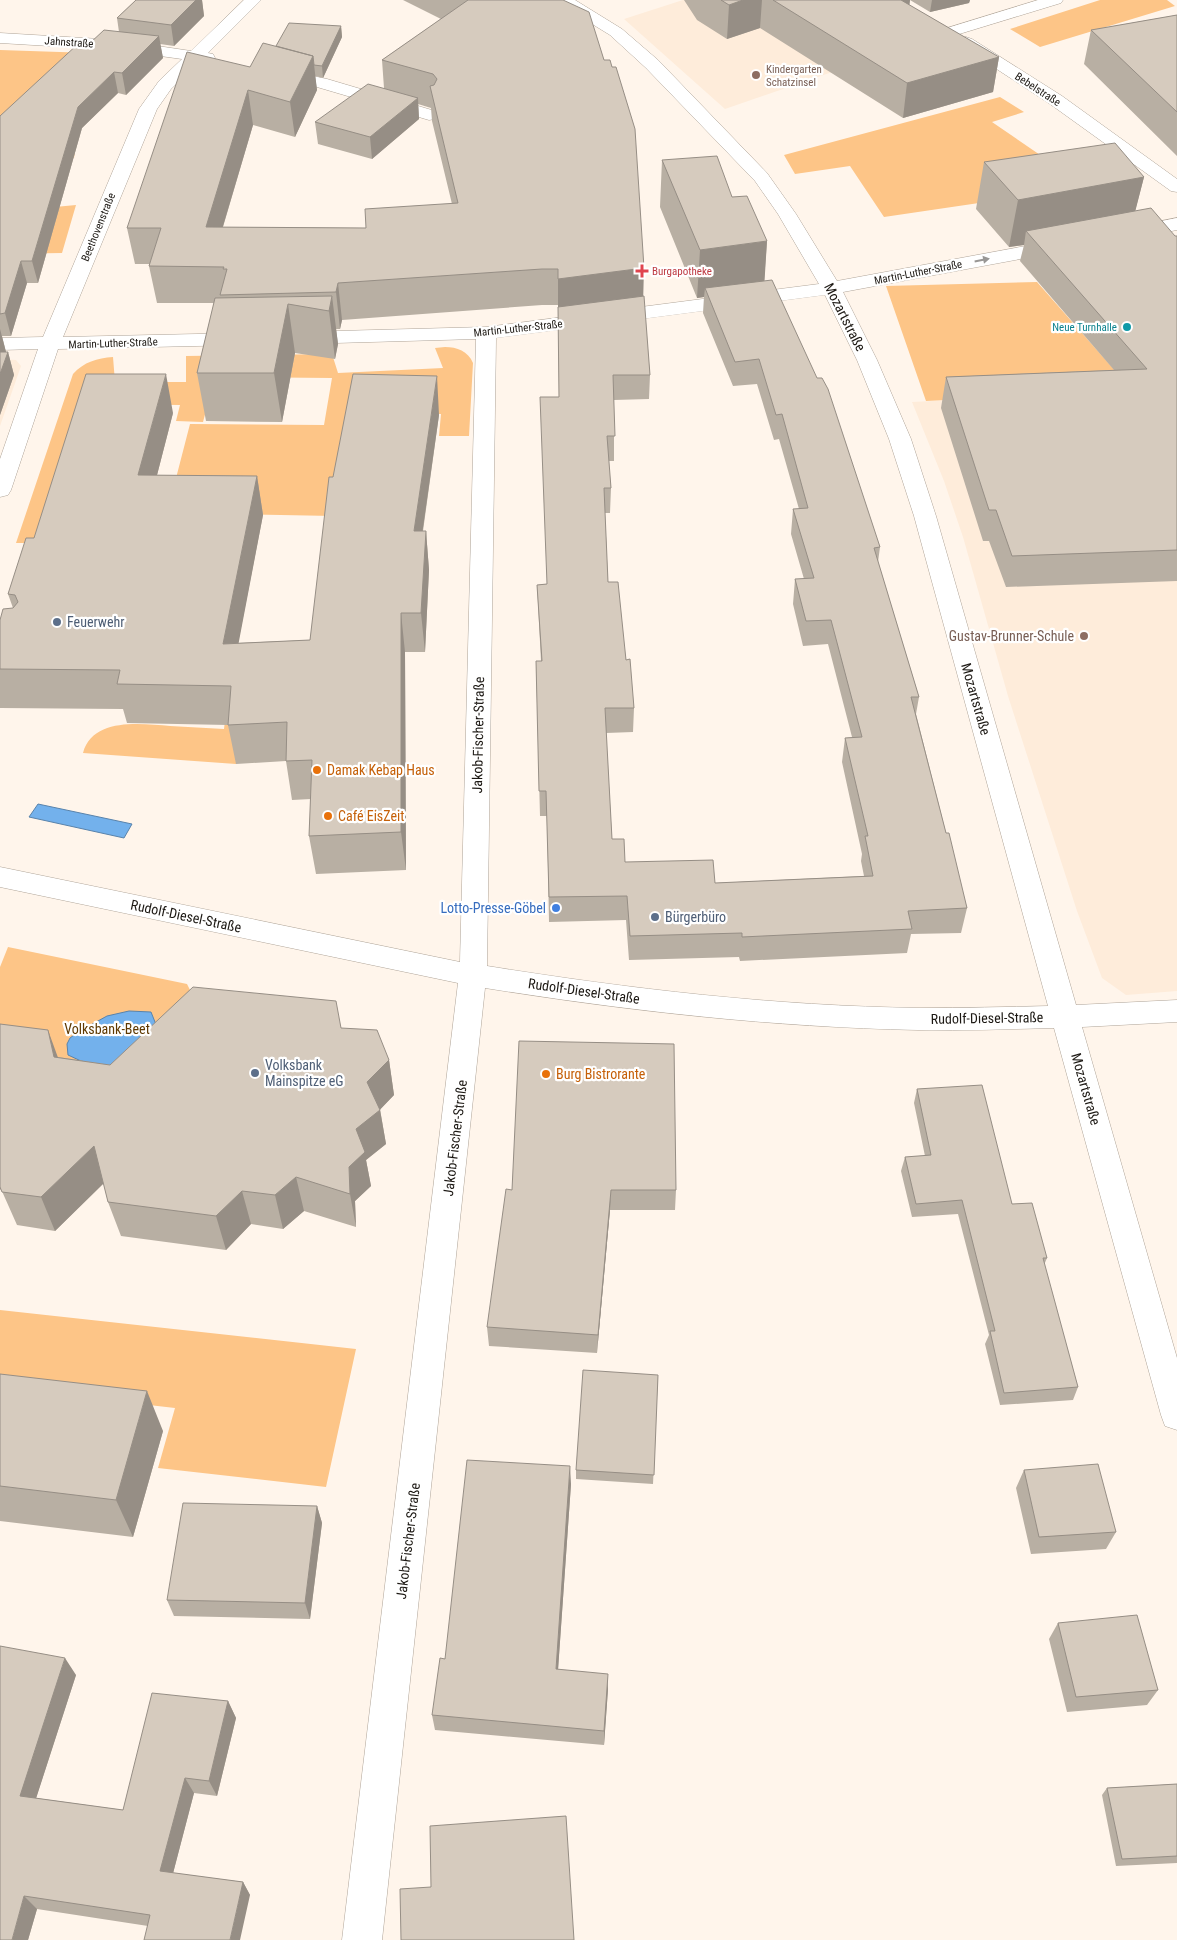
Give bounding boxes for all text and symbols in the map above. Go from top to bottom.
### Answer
street label: Jahnstraße [44,34,94,51]
place label: Kindergarten Schatzinsel [766,63,822,89]
marker: Kindergarten Schatzinsel [750,69,762,81]
street label: Bebelstraße [1012,70,1063,109]
street label: Beethovenstraße [79,191,118,263]
one-way arrow [975,256,991,264]
street label: Martin-Luther-Straße [873,258,963,287]
marker: Burgapotheke [636,265,648,277]
place label: Burgapotheke [652,265,712,278]
street label: Mozartstraße [821,280,869,354]
street label: Martin-Luther-Straße [473,317,563,340]
place label: Neue Turnhalle [1052,321,1117,334]
marker: Neue Turnhalle [1121,321,1133,333]
street label: Martin-Luther-Straße [68,335,158,352]
place label: Feuerwehr [67,614,125,630]
marker: Feuerwehr [51,616,63,628]
place label: Gustav-Brunner-Schule [949,628,1074,644]
marker: Gustav-Brunner-Schule [1078,630,1090,642]
street label: Mozartstraße [958,661,994,737]
street label: Jakob-Fischer-Straße [469,676,487,794]
place label: Damak Kebap Haus [327,762,435,778]
marker: Damak Kebap Haus [311,764,323,776]
place label: Café EisZeit [338,808,404,824]
marker: Café EisZeit [322,810,334,822]
street label: Rudolf-Diesel-Straße [129,896,243,936]
place label: Lotto-Presse-Göbel [440,900,546,916]
marker: Lotto-Presse-Göbel [550,902,562,914]
place label: Bürgerbüro [665,909,726,925]
marker: Bürgerbüro [649,911,661,923]
street label: Rudolf-Diesel-Straße [527,975,641,1007]
street label: Rudolf-Diesel-Straße [931,1009,1044,1027]
park label: Volksbank-Beet [64,1021,150,1037]
street label: Mozartstraße [1068,1051,1104,1127]
place label: Volksbank Mainspitze eG [265,1057,344,1089]
place label: Burg Bistrorante [556,1066,646,1082]
marker: Volksbank Mainspitze eG [249,1067,261,1079]
marker: Burg Bistrorante [540,1068,552,1080]
street label: Jakob-Fischer-Straße [440,1079,470,1197]
street label: Jakob-Fischer-Straße [393,1482,423,1600]

